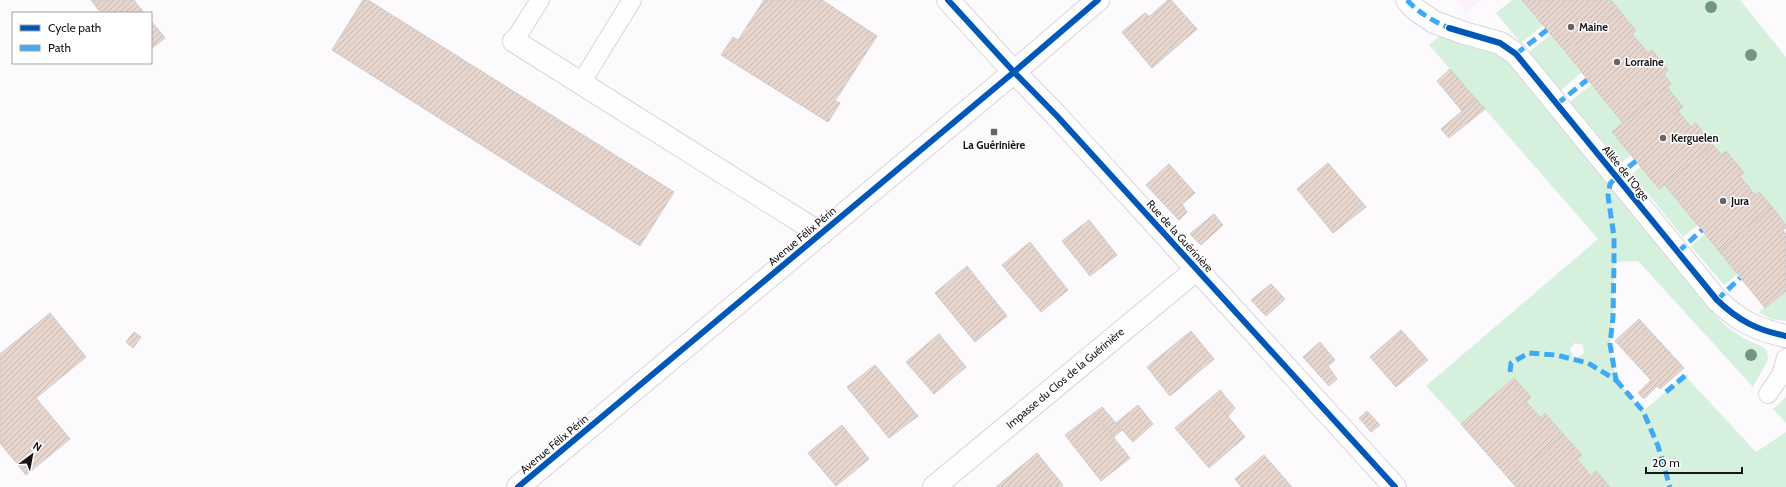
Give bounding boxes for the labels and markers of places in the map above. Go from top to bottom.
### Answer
place label: Maine [1579,20,1608,34]
marker: Maine [1566,22,1576,32]
place label: Lorraine [1625,55,1664,69]
marker: Lorraine [1612,57,1622,67]
marker: La Guérinière [989,127,999,137]
place label: Kerguelen [1671,131,1719,145]
marker: Kerguelen [1658,133,1668,143]
place label: La Guérinière [963,138,1025,152]
place label: Jura [1730,194,1750,208]
marker: Jura [1718,196,1728,206]

